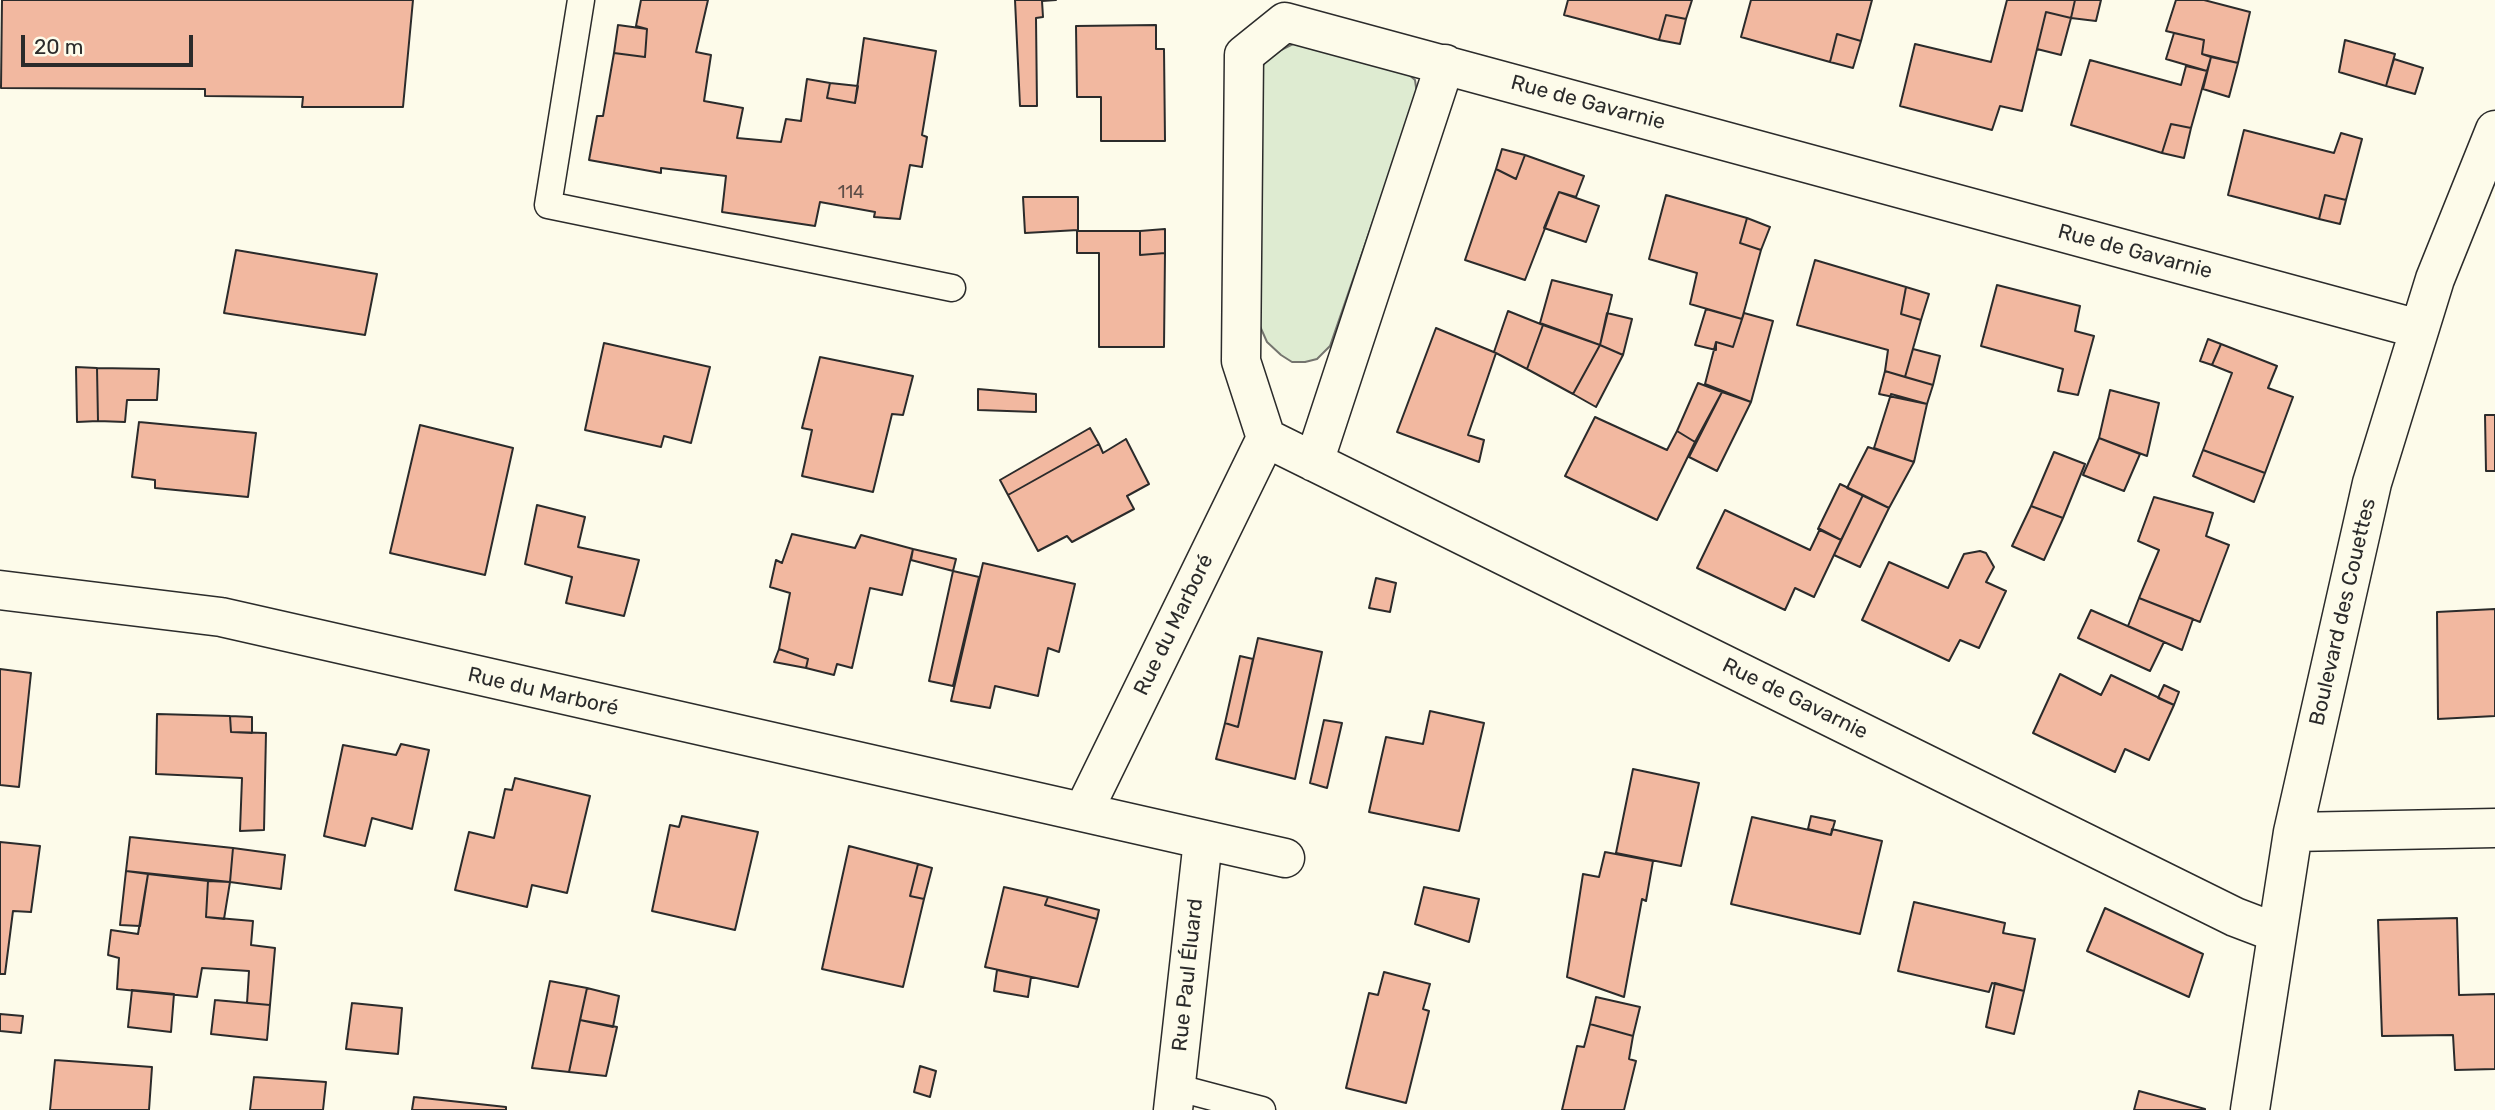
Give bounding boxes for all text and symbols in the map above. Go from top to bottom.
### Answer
scale bar [24,21,196,65]
text: 20 m [34,34,83,59]
street label: Rue de Gavarnie [1508,70,1668,136]
house number: 114 [838,182,864,204]
street label: Rue de Gavarnie [2055,219,2215,285]
street label: Boulevard des Couettes [2305,496,2381,728]
street label: Rue du Marboré [1129,550,1219,700]
street label: Rue de Gavarnie [1718,653,1872,745]
street label: Rue du Marboré [465,662,621,722]
street label: Rue Paul Éluard [1167,897,1209,1053]

